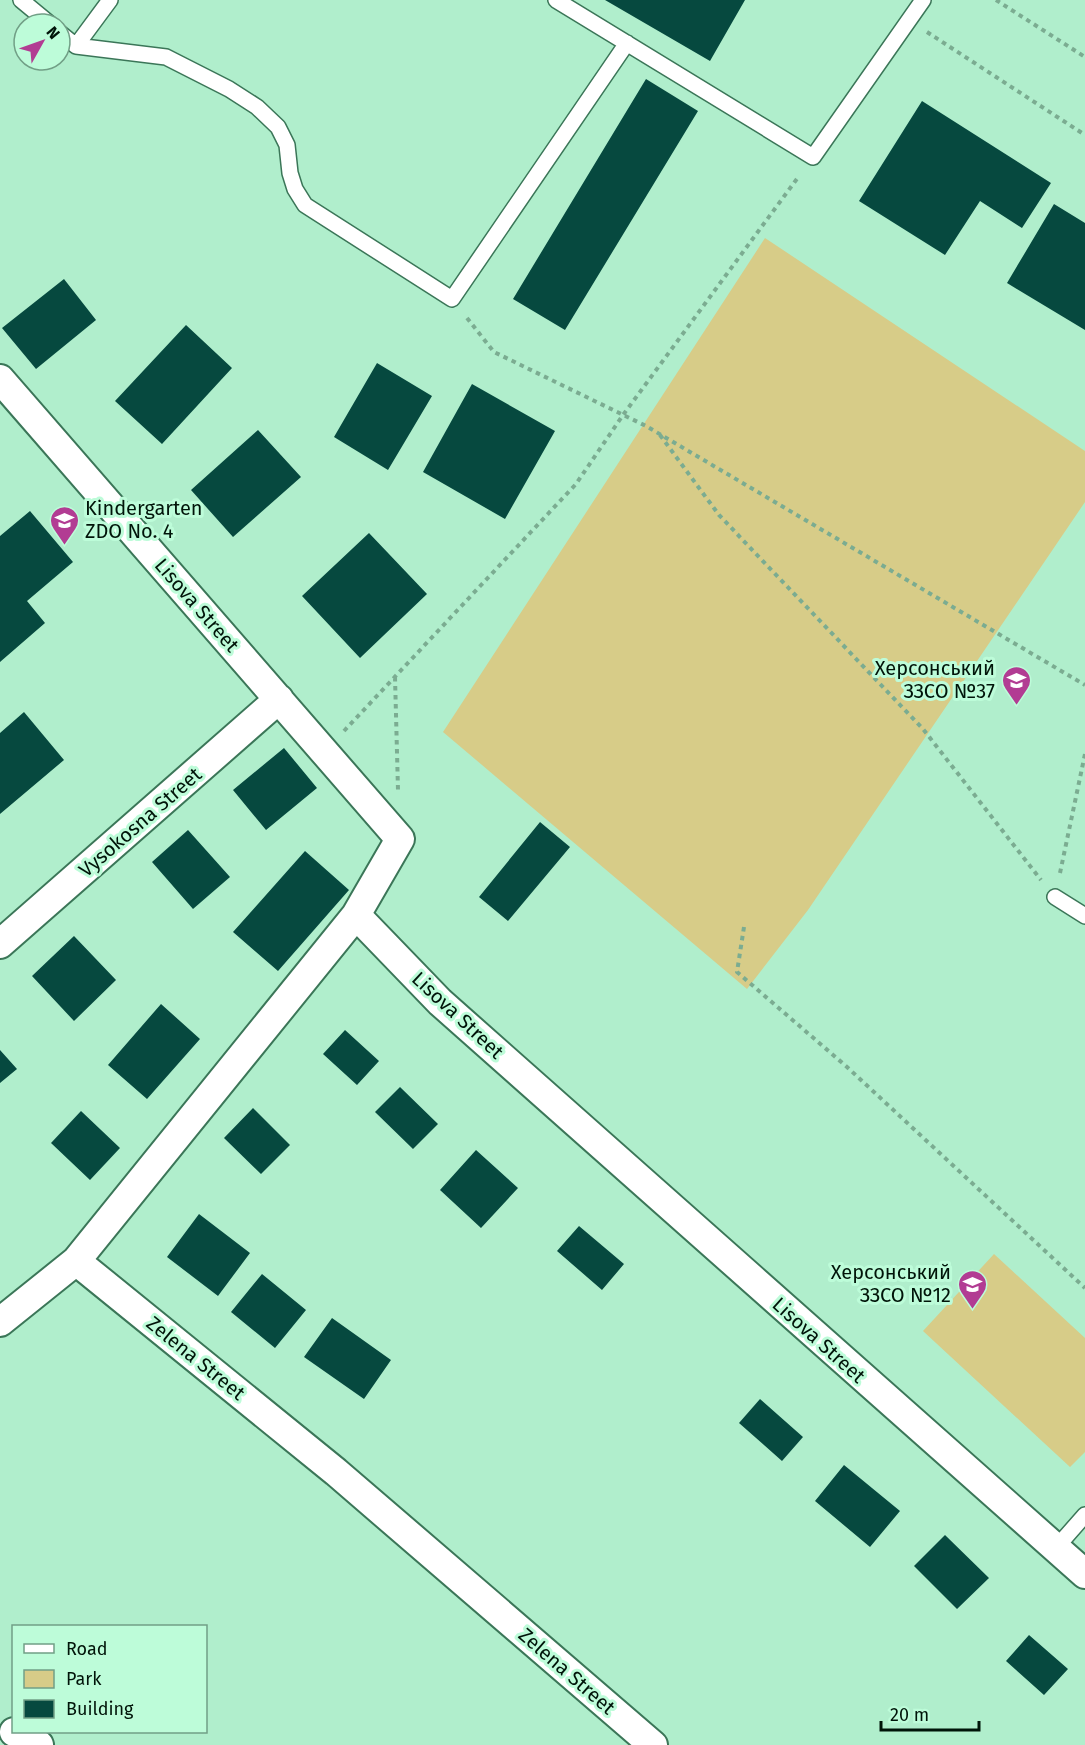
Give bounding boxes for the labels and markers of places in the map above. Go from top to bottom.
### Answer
place label: Kindergarten ZDO No. 4 [85,496,203,543]
school or university icon: Kindergarten ZDO No. 4 [48,504,80,546]
place label: Херсонський ЗЗСО №37 [875,656,995,703]
school or university icon: Херсонський ЗЗСО №37 [1000,664,1032,706]
place label: Херсонський ЗЗСО №12 [831,1260,951,1307]
school or university icon: Херсонський ЗЗСО №12 [956,1268,988,1310]

